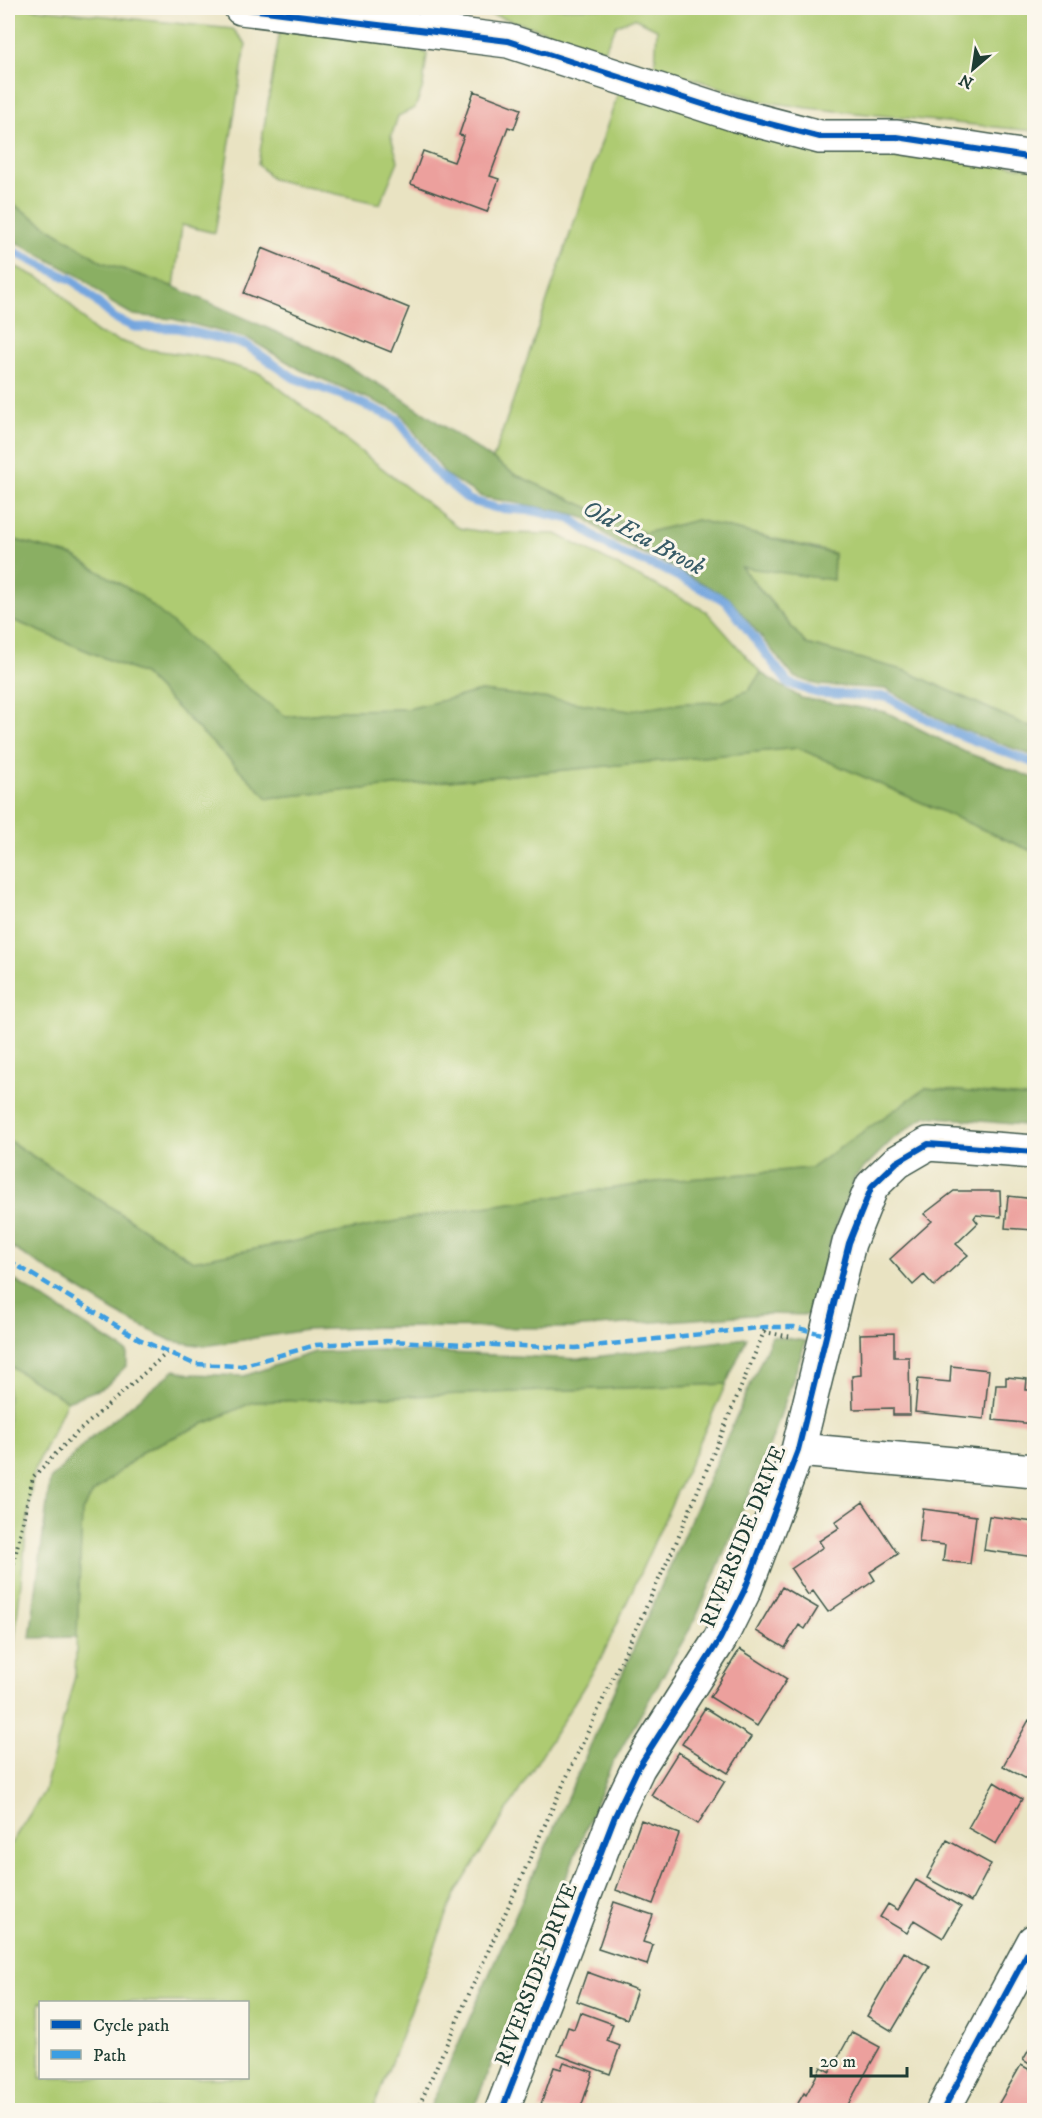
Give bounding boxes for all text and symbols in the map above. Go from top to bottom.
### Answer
north arrow [943,39,1003,99]
text: N [956,69,977,93]
water label: Old Eea Brook [577,493,710,583]
street label: RIVERSIDE DRIVE [694,1441,792,1632]
street label: RIVERSIDE DRIVE [489,1879,584,2070]
legend [39,2001,249,2079]
text: Cycle path [93,2015,170,2037]
scale bar [811,2040,907,2078]
text: Path [93,2045,127,2067]
text: 20 m [820,2051,856,2073]

